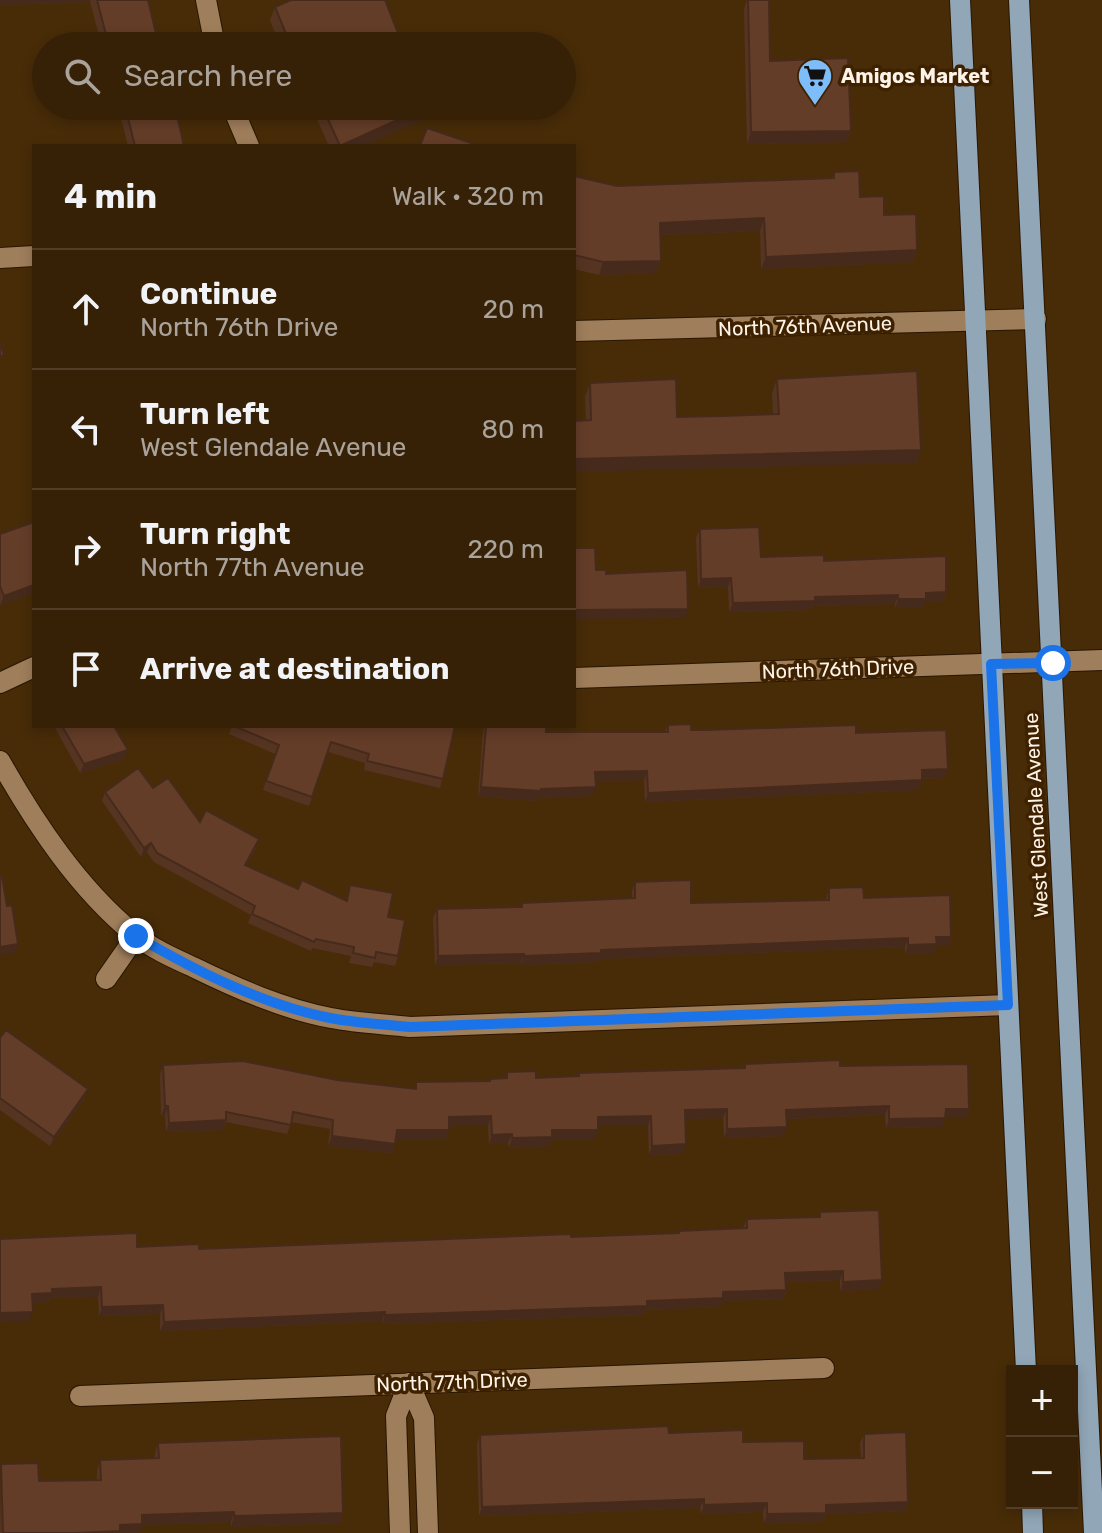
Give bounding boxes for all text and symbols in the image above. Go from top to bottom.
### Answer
search box [32,32,576,120]
icon: search [60,54,104,98]
supermarket icon: Amigos Market [796,57,834,107]
text: Search here [124,58,292,94]
place label: Amigos Market [841,64,989,88]
text: 4 min [64,176,157,217]
text: Walk · 320 m [392,181,544,212]
text: Continue [140,276,277,312]
icon: ahead [64,287,108,331]
text: 20 m [483,294,544,325]
street label: North 76th Avenue [718,311,892,341]
text: North 76th Drive [140,312,338,343]
text: Turn left [140,396,270,432]
icon: left [64,407,108,451]
text: 80 m [481,414,544,445]
text: West Glendale Avenue [140,432,406,463]
text: Turn right [140,516,291,552]
icon: right [64,527,108,571]
text: 220 m [467,534,544,565]
text: North 77th Avenue [140,552,365,583]
route start [1035,645,1071,681]
icon: arrive [64,647,108,691]
text: Arrive at destination [140,651,450,687]
street label: North 76th Drive [761,654,915,684]
street label: West Glendale Avenue [1019,712,1053,918]
route end [118,918,154,954]
map controls [1006,1365,1078,1509]
button: + [1006,1365,1078,1437]
street label: North 77th Drive [376,1367,528,1397]
button: − [1006,1437,1078,1509]

